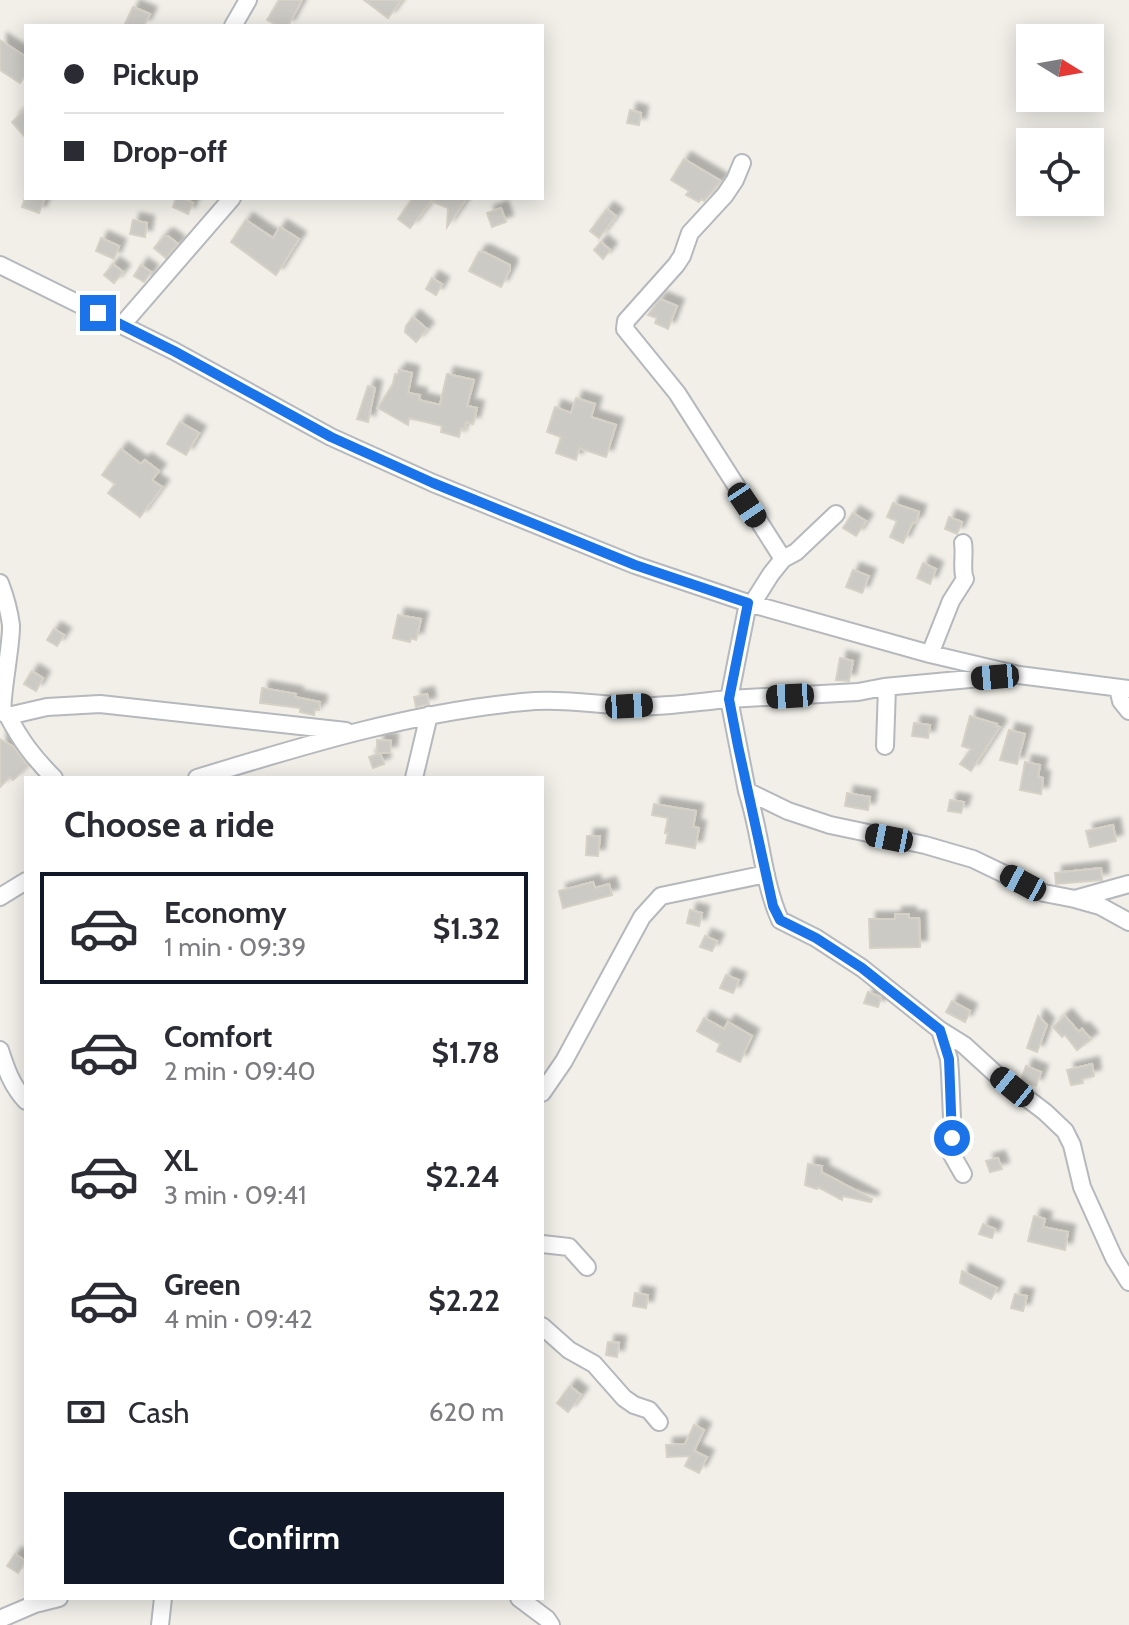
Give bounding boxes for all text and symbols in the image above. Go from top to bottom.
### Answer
north arrow [1016,24,1104,112]
map controls [1016,24,1104,216]
text: Pickup [112,56,199,93]
button: locate [1016,128,1104,216]
text: Drop-off [112,133,227,170]
route end [80,295,116,331]
car [724,478,770,532]
car [970,663,1020,691]
car [765,683,815,709]
car [604,693,654,719]
text: Choose a ride [64,802,274,846]
car [863,822,915,854]
car [996,861,1050,905]
icon: car [68,892,140,964]
text: Economy [164,894,287,931]
text: $1.32 [433,910,500,947]
text: 1 min · 09:39 [164,931,306,963]
icon: car [68,1016,140,1088]
text: Comfort [164,1018,272,1055]
text: $1.78 [431,1034,500,1071]
text: 2 min · 09:40 [164,1055,316,1087]
car [986,1063,1038,1111]
route start [934,1120,970,1156]
icon: car [68,1140,140,1212]
text: XL [164,1142,198,1179]
text: $2.24 [426,1158,500,1195]
text: 3 min · 09:41 [164,1179,306,1211]
icon: car [68,1264,140,1336]
text: Green [164,1266,241,1303]
text: $2.22 [428,1282,500,1319]
text: 4 min · 09:42 [164,1303,313,1335]
icon: cash [64,1390,108,1434]
text: Cash [128,1394,190,1431]
text: 620 m [429,1396,504,1428]
button: Confirm [64,1492,504,1584]

